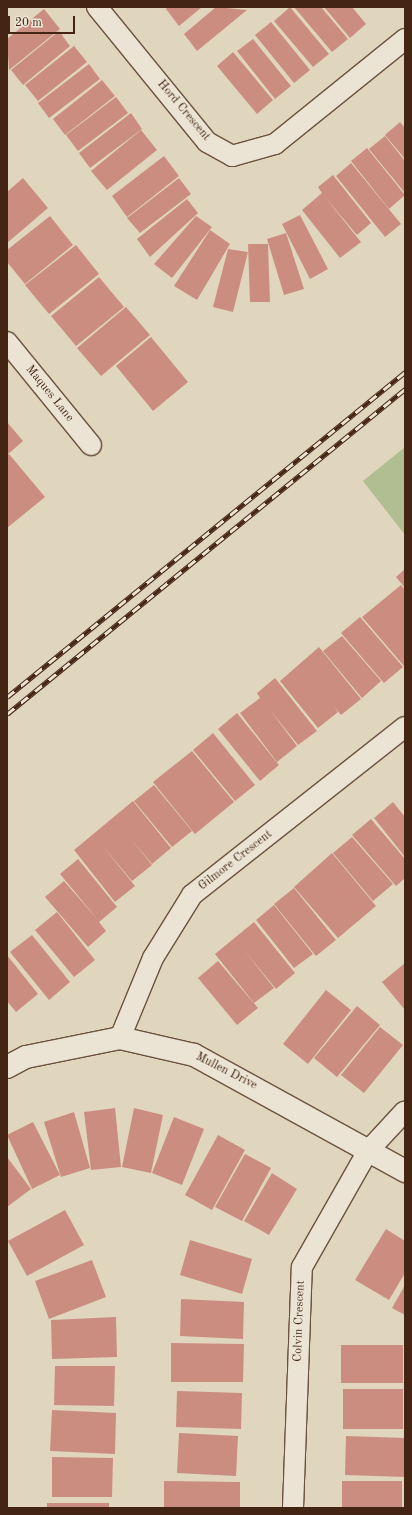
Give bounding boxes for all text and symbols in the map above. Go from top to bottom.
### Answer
scale bar [10,8,77,34]
text: 20 m [15,17,42,29]
street label: Hord Crescent [153,78,213,144]
street label: Maques Lane [22,363,76,425]
street label: Gilmore Crescent [196,828,276,894]
street label: Mullen Drive [193,1050,259,1094]
street label: Colvin Crescent [291,1280,309,1362]

